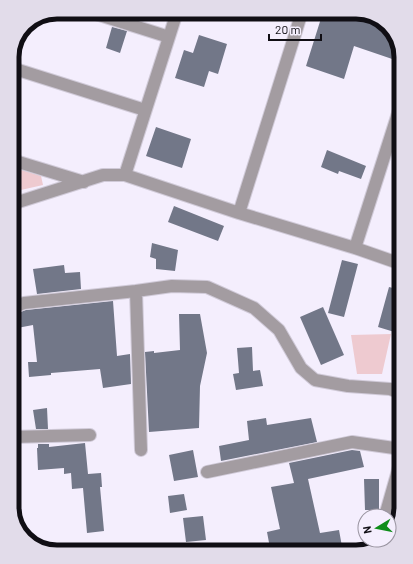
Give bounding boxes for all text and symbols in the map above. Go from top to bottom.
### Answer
scale bar [269,16,321,42]
text: 20 m [275,22,301,36]
north arrow [357,508,397,548]
text: N [360,525,374,535]

